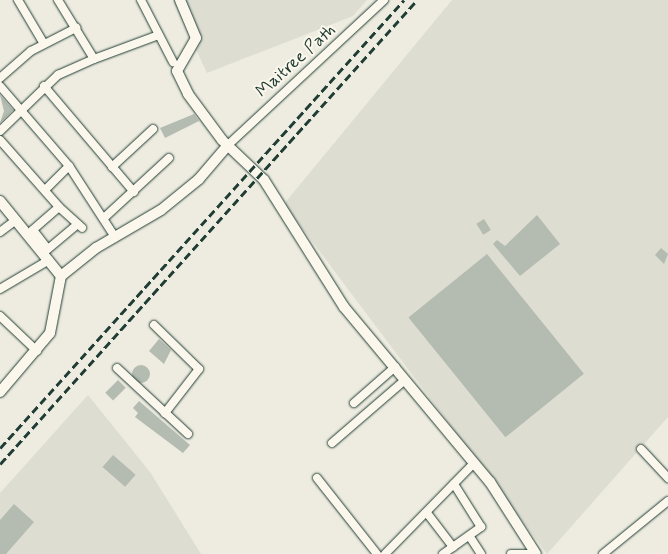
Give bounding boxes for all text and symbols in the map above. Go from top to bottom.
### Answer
street label: Maitree Path [252,20,340,102]

